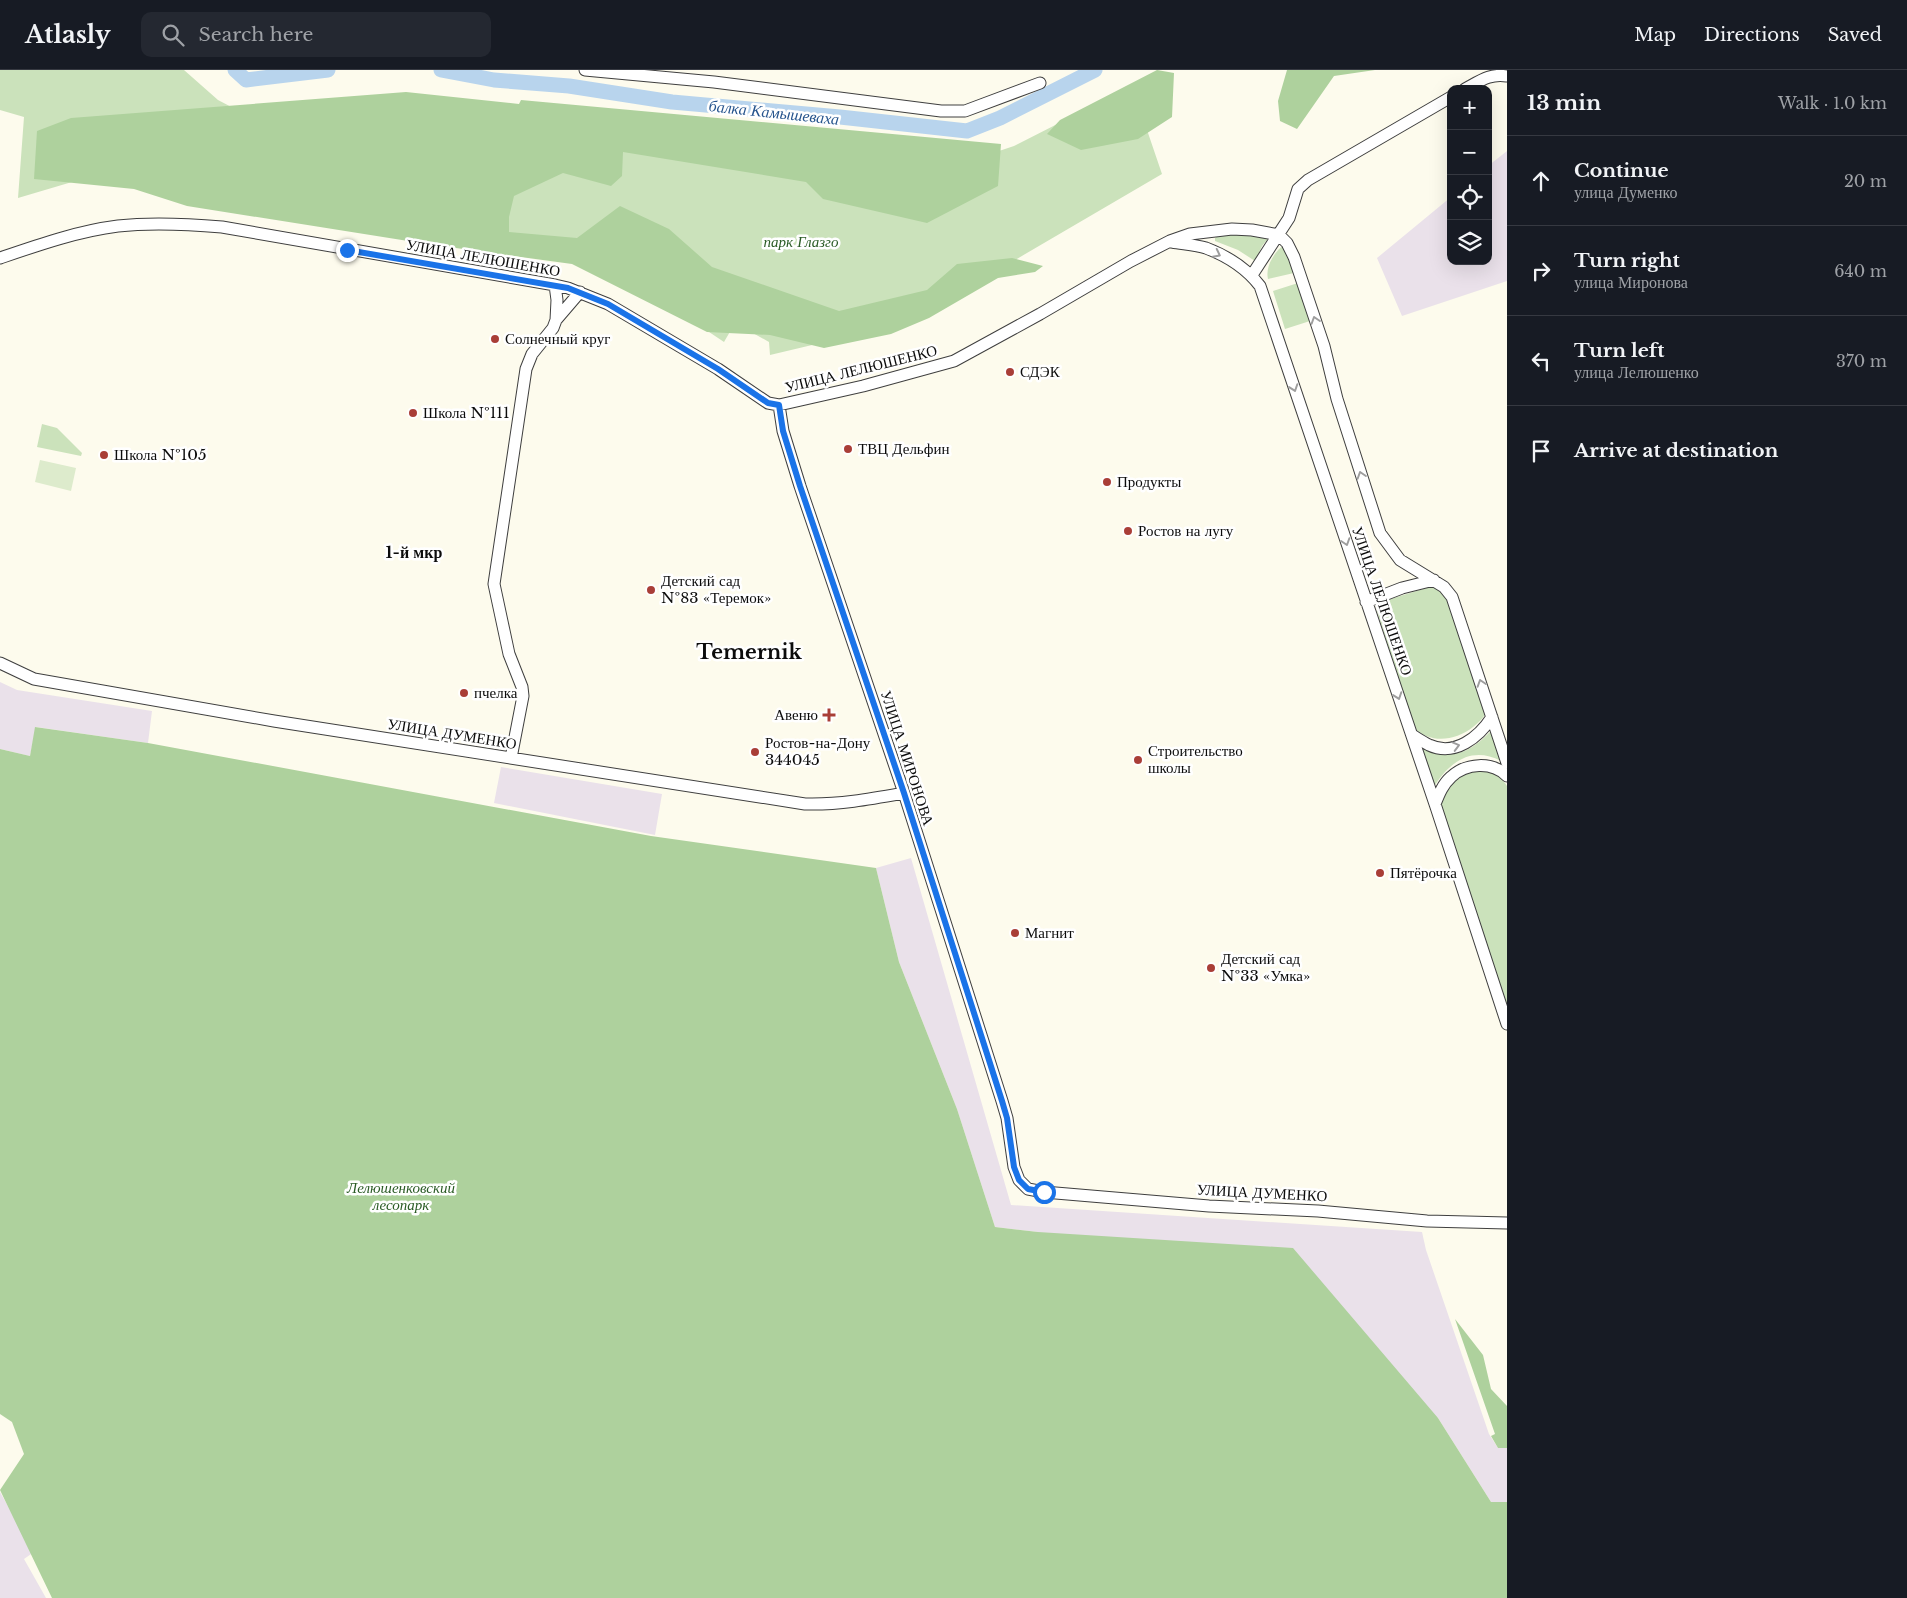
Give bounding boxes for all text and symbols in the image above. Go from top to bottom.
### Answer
search box [141,12,491,57]
text: Atlasly [25,20,111,49]
icon: search [159,21,187,49]
text: Search here [199,23,314,46]
text: Map [1634,24,1676,46]
text: Directions [1704,24,1800,46]
text: Saved [1828,24,1882,46]
map controls [1447,85,1492,265]
button: + [1447,85,1492,130]
text: 13 min [1527,90,1601,116]
text: Walk · 1.0 km [1778,93,1887,113]
water label: балка Камышеваха [708,95,840,129]
button: − [1447,130,1492,175]
text: Continue [1574,159,1669,182]
icon: ahead [1527,167,1555,195]
text: 20 m [1844,171,1887,191]
button: locate [1447,175,1492,220]
text: улица Думенко [1574,182,1678,202]
button: layers [1447,220,1492,265]
park label: парк Глазго [764,232,839,251]
street label: УЛИЦА ЛЕЛЮШЕНКО [405,235,562,280]
route end [336,239,359,262]
one-way arrow [1212,248,1221,258]
text: Turn right [1574,249,1680,272]
icon: right [1527,257,1555,285]
text: 640 m [1834,261,1887,281]
text: улица Миронова [1574,272,1688,292]
one-way arrow [1311,316,1321,324]
place label: Солнечный круг [505,329,610,348]
marker: Солнечный круг [489,333,501,345]
text: Turn left [1574,339,1665,362]
street label: УЛИЦА ЛЕЛЮШЕНКО [783,340,939,397]
icon: left [1527,347,1555,375]
text: 370 m [1836,351,1887,371]
place label: СДЭК [1020,362,1061,381]
text: улица Лелюшенко [1574,362,1699,382]
marker: СДЭК [1004,366,1016,378]
one-way arrow [1288,383,1298,392]
place label: Школа №111 [423,403,510,422]
marker: Школа №111 [407,407,419,419]
icon: arrive [1527,437,1555,465]
place label: ТВЦ Дельфин [858,439,949,458]
text: Arrive at destination [1574,439,1778,462]
marker: ТВЦ Дельфин [842,443,854,455]
place label: Школа №105 [114,445,207,464]
marker: Школа №105 [98,449,110,461]
place label: Продукты [1117,472,1181,491]
one-way arrow [1357,472,1367,480]
marker: Продукты [1101,476,1113,488]
place label: Ростов на лугу [1138,521,1234,540]
street label: УЛИЦА ЛЕЛЮШЕНКО [1348,524,1417,678]
marker: Ростов на лугу [1122,525,1134,537]
one-way arrow [1340,537,1350,546]
district label: 1-й мкр [386,542,442,562]
place label: Детский сад №83 «Теремок» [661,571,771,607]
marker: Детский сад №83 «Теремок» [645,584,657,596]
district label: Temernik [696,640,802,664]
one-way arrow [1477,680,1487,688]
place label: пчелка [474,683,518,702]
marker: пчелка [458,687,470,699]
street label: УЛИЦА МИРОНОВА [877,688,938,828]
one-way arrow [1392,691,1402,700]
place label: Авеню [774,705,818,724]
marker: Авеню [822,708,836,722]
street label: УЛИЦА ДУМЕНКО [386,714,518,753]
place label: Ростов-на-Дону 344045 [765,733,871,769]
place label: Строительство школы [1148,741,1243,777]
one-way arrow [1452,741,1460,752]
marker: Ростов-на-Дону 344045 [749,746,761,758]
marker: Строительство школы [1132,754,1144,766]
place label: Пятёрочка [1390,863,1457,882]
marker: Пятёрочка [1374,867,1386,879]
place label: Магнит [1025,923,1074,942]
marker: Магнит [1009,927,1021,939]
place label: Детский сад №33 «Умка» [1221,949,1310,985]
marker: Детский сад №33 «Умка» [1205,962,1217,974]
park label: Лелюшенковский лесопарк [346,1178,455,1214]
street label: УЛИЦА ДУМЕНКО [1196,1180,1328,1205]
route start [1033,1181,1056,1204]

